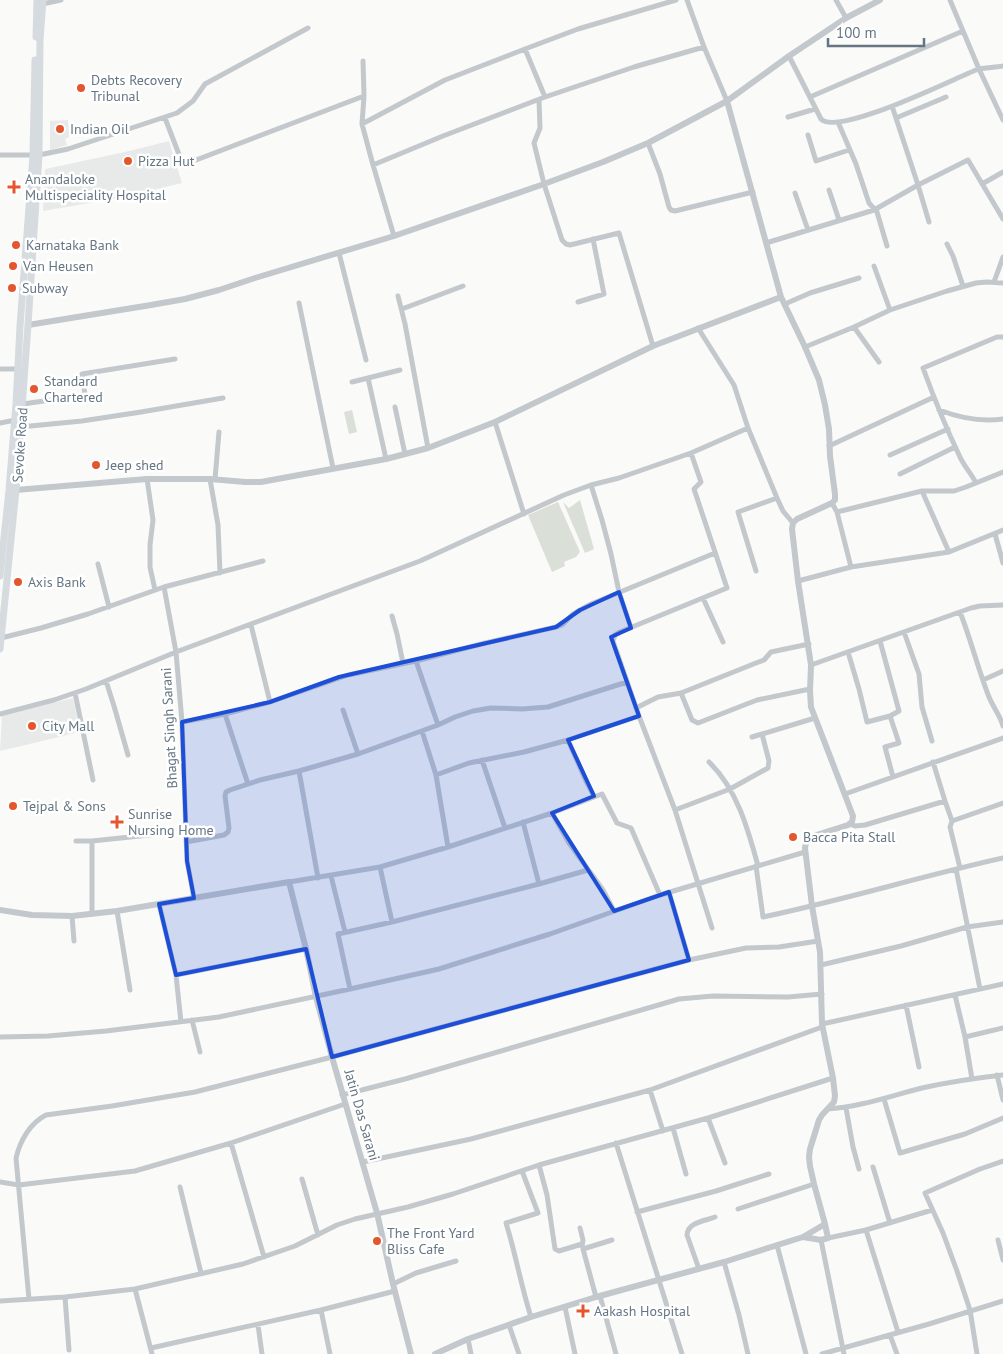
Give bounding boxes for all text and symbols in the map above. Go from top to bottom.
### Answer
scale bar [828,15,924,47]
text: 100 m [836,23,877,42]
place label: Debts Recovery Tribunal [91,71,183,105]
marker: Debts Recovery Tribunal [75,82,87,94]
place label: Indian Oil [70,120,129,138]
marker: Indian Oil [54,123,66,135]
place label: Pizza Hut [138,152,195,170]
marker: Pizza Hut [122,155,134,167]
place label: Anandaloke Multispeciality Hospital [25,170,166,204]
marker: Anandaloke Multispeciality Hospital [7,180,21,194]
place label: Karnataka Bank [26,236,119,254]
marker: Karnataka Bank [10,239,22,251]
place label: Van Heusen [22,257,93,275]
marker: Van Heusen [7,260,19,272]
place label: Subway [22,279,69,297]
marker: Subway [6,282,18,294]
place label: Standard Chartered [44,372,103,406]
marker: Standard Chartered [28,383,40,395]
street label: Sevoke Road [8,407,32,483]
place label: Jeep shed [105,456,164,474]
marker: Jeep shed [90,459,102,471]
place label: Axis Bank [28,573,86,591]
marker: Axis Bank [12,576,24,588]
street label: Bhagat Singh Sarani [157,667,181,789]
place label: City Mall [42,717,94,735]
marker: City Mall [26,720,38,732]
place label: Tejpal & Sons [23,797,106,815]
marker: Tejpal & Sons [7,800,19,812]
place label: Sunrise Nursing Home [128,805,214,839]
marker: Sunrise Nursing Home [110,815,124,829]
place label: Bacca Pita Stall [803,828,895,846]
marker: Bacca Pita Stall [787,831,799,843]
street label: Jatin Das Sarani [340,1066,384,1163]
place label: The Front Yard Bliss Cafe [387,1224,475,1258]
marker: The Front Yard Bliss Cafe [371,1235,383,1247]
place label: Aakash Hospital [594,1302,690,1320]
marker: Aakash Hospital [576,1304,590,1318]

